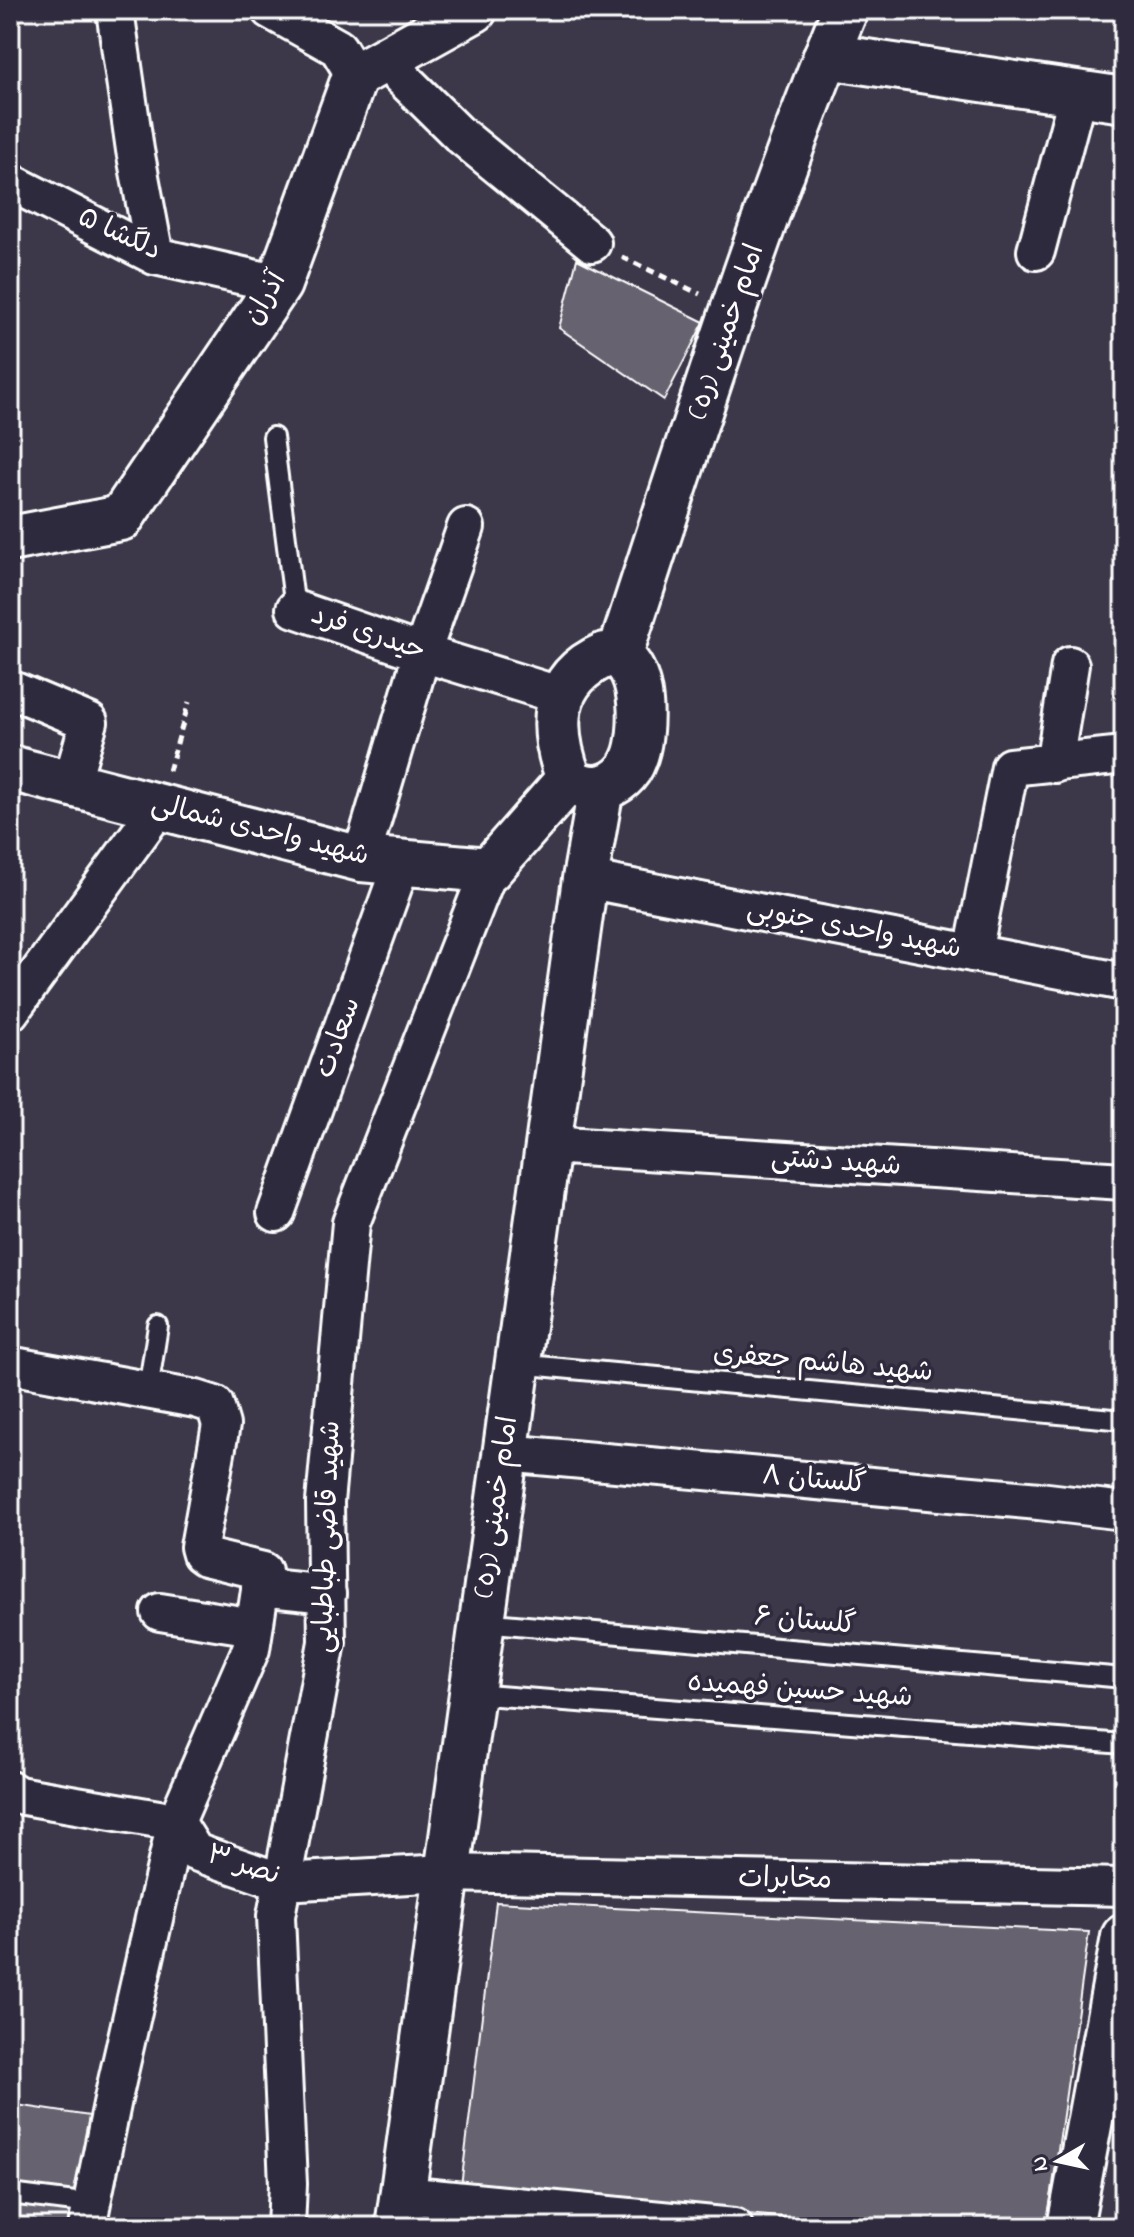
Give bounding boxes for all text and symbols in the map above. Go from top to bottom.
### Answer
street label: دلگشا ۵ [70,198,168,272]
street label: امام خمینی (ره) [678,239,776,425]
street label: آذران [234,264,298,333]
street label: حیدری فرد [305,595,431,673]
street label: شهید واحدی شمالی [147,784,373,878]
street label: شهید واحدی جنوبی [743,889,965,971]
street label: سعادت [305,992,373,1084]
street label: شهید دشتی [769,1138,903,1188]
street label: شهيد هاشم جعفری [711,1334,935,1394]
street label: امام خمینی (ره) [464,1413,530,1601]
street label: شهید قاضی طباطبایی [303,1420,353,1654]
street label: گلستان ۸ [760,1456,868,1506]
street label: گلستان ۶ [752,1597,858,1647]
street label: شهيد حسین فهمیده [686,1663,914,1719]
street label: نصر ۳ [201,1835,285,1897]
street label: مخابرات [738,1859,832,1901]
north arrow [1018,2121,1098,2201]
text: N [1024,2154,1058,2174]

